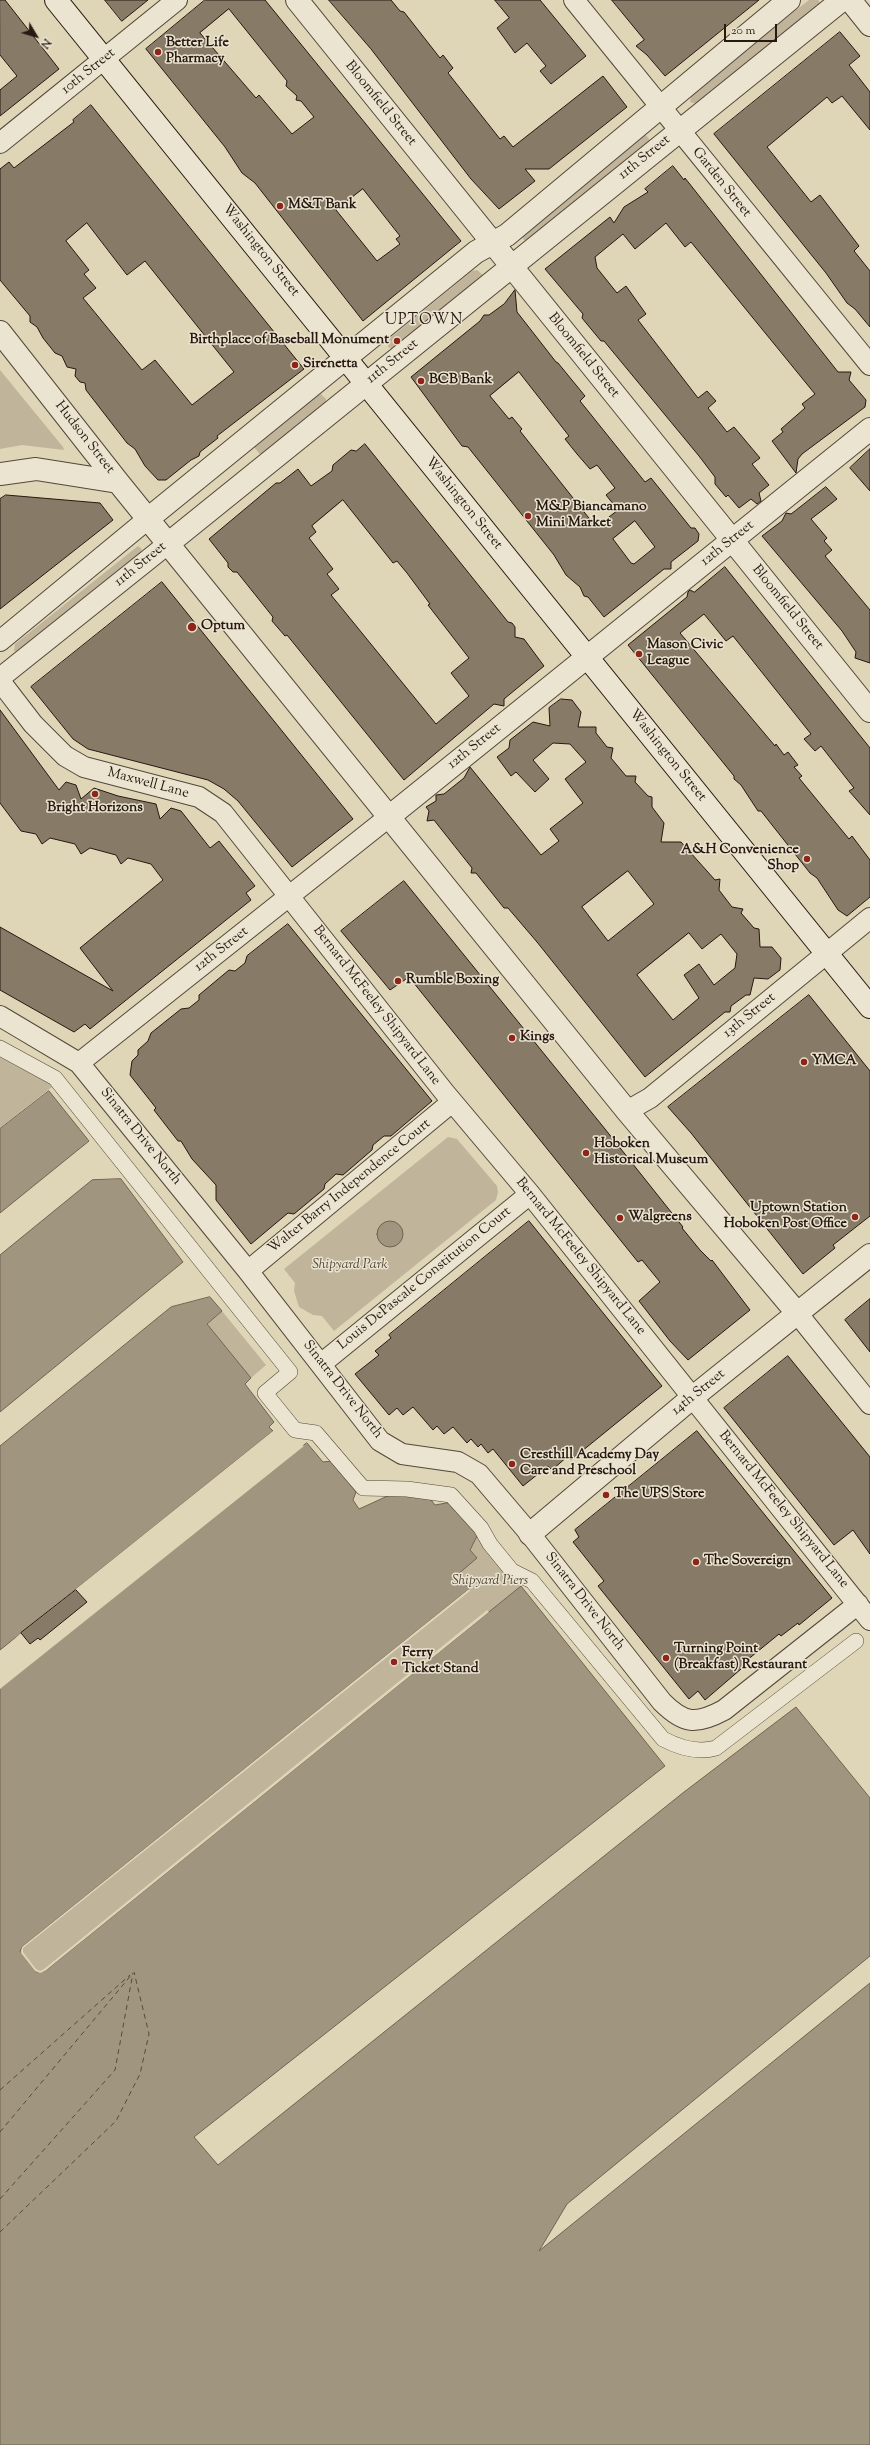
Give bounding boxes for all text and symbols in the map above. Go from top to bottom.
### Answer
north arrow [16,16,56,56]
scale bar [726,16,779,42]
text: 20 m [731,22,755,40]
text: N [36,35,54,52]
place label: Better Life Pharmacy [166,36,229,68]
street label: 10th Street [59,45,119,99]
marker: Better Life Pharmacy [153,47,163,57]
street label: Bloomfield Street [341,58,419,150]
street label: 11th Street [616,132,674,184]
street label: Garden Street [688,145,754,221]
place label: M&T Bank [288,198,357,214]
marker: M&T Bank [275,201,285,211]
street label: Washington Street [218,202,302,300]
street label: Bloomfield Street [544,310,622,402]
district label: UPTOWN [385,312,463,330]
place label: Birthplace of Baseball Monument [190,333,389,349]
street label: 11th Street [364,336,422,388]
marker: Birthplace of Baseball Monument [392,336,402,346]
place label: Sirenetta [303,357,358,373]
marker: Sirenetta [290,360,300,370]
place label: BCB Bank [429,373,492,389]
marker: BCB Bank [416,376,426,386]
street label: Hudson Street [50,398,118,478]
street label: Washington Street [421,455,505,553]
place label: M&P Biancamano Mini Market [536,500,647,532]
marker: M&P Biancamano Mini Market [523,511,533,521]
street label: 12th Street [698,518,758,570]
street label: 11th Street [112,539,170,591]
street label: Bloomfield Street [748,562,826,654]
place label: Optum [201,619,245,635]
marker: Optum [186,621,198,633]
place label: Mason Civic League [647,638,723,670]
marker: Mason Civic League [634,649,644,659]
street label: Washington Street [625,707,709,805]
street label: 12th Street [445,721,505,773]
street label: Maxwell Lane [105,765,191,803]
marker: Bright Horizons [90,789,100,799]
place label: Bright Horizons [47,801,143,817]
place label: A&H Convenience Shop [681,843,799,876]
marker: A&H Convenience Shop [802,854,812,864]
street label: Bernard McFeeley Shipyard Lane [309,923,443,1089]
street label: 12th Street [192,924,252,976]
place label: Rumble Boxing [406,973,499,989]
marker: Rumble Boxing [393,976,403,986]
street label: 13th Street [720,990,780,1042]
place label: Kings [520,1030,555,1046]
marker: Kings [507,1033,517,1043]
place label: YMCA [812,1054,857,1070]
marker: YMCA [799,1057,809,1067]
street label: Sinatra Drive North [96,1085,184,1189]
street label: Walter Barry Independence Court [265,1116,435,1258]
place label: Hoboken Historical Museum [594,1137,708,1170]
marker: Hoboken Historical Museum [581,1148,591,1158]
street label: Bernard McFeeley Shipyard Lane [511,1175,649,1339]
place label: Uptown Station Hoboken Post Office [724,1201,847,1234]
street label: Louis DePascale Constitution Court [335,1204,515,1354]
place label: Walgreens [628,1210,692,1226]
marker: Uptown Station Hoboken Post Office [850,1212,860,1222]
marker: Walgreens [615,1213,625,1223]
park label: Shipyard Park [312,1258,388,1274]
street label: Sinatra Drive North [298,1338,386,1442]
street label: 14th Street [669,1366,729,1420]
street label: Bernard McFeeley Shipyard Lane [714,1428,852,1592]
place label: Cresthill Academy Day Care and Preschool [520,1448,659,1480]
marker: Cresthill Academy Day Care and Preschool [507,1459,517,1469]
place label: The UPS Store [614,1487,705,1503]
marker: The UPS Store [601,1490,611,1500]
street label: Sinatra Drive North [540,1550,628,1654]
place label: The Sovereign [704,1554,791,1570]
marker: The Sovereign [691,1557,701,1567]
park label: Shipyard Piers [452,1574,528,1590]
place label: Turning Point (Breakfast) Restaurant [674,1642,807,1674]
place label: Ferry Ticket Stand [402,1646,479,1678]
marker: Turning Point (Breakfast) Restaurant [661,1653,671,1663]
marker: Ferry Ticket Stand [389,1657,399,1667]

